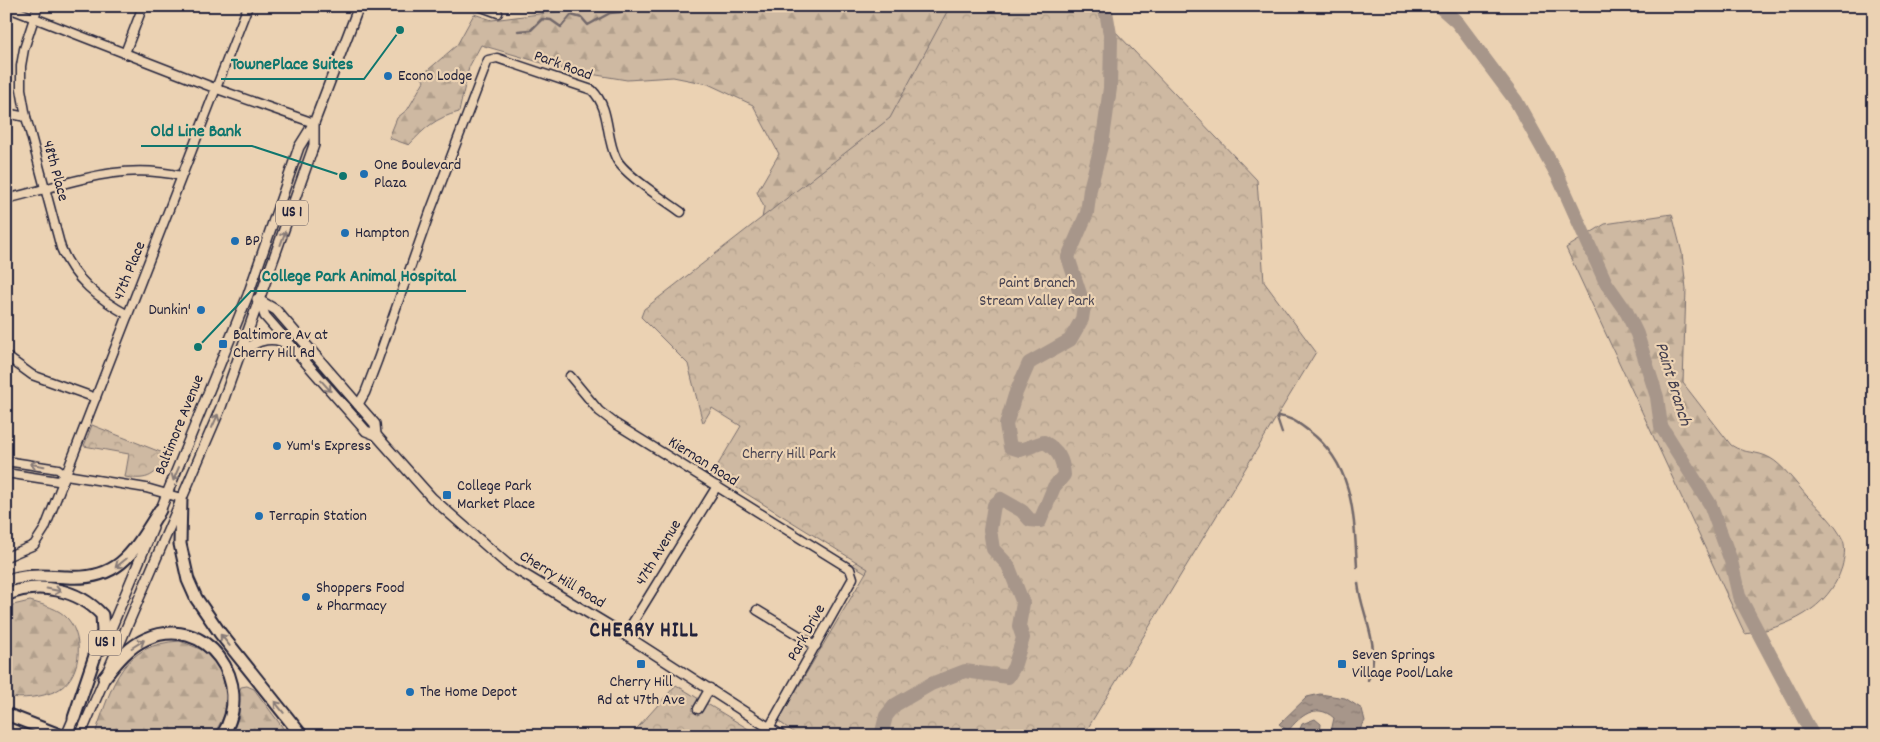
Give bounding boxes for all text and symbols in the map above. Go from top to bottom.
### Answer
street label: Park Road [530,45,596,87]
callout: TownePlace Suites [221,46,364,79]
text: TownePlace Suites [231,53,354,78]
place label: Econo Lodge [398,65,472,88]
marker: Econo Lodge [382,70,394,82]
callout: Old Line Bank [141,113,252,146]
text: Old Line Bank [151,120,242,145]
street label: 48th Place [36,138,74,204]
place label: One Boulevard Plaza [374,154,461,195]
marker: One Boulevard Plaza [358,168,370,180]
road number: US 1 [276,200,308,226]
place label: Hampton [355,222,409,245]
marker: Hampton [339,227,351,239]
place label: BP [245,230,260,253]
one-way arrow [279,231,288,247]
marker: BP [229,235,241,247]
street label: 47th Place [108,238,152,304]
callout: College Park Animal Hospital [251,258,466,291]
text: College Park Animal Hospital [262,265,457,290]
park label: Paint Branch Stream Valley Park [979,272,1095,313]
place label: Dunkin' [148,299,191,322]
marker: Dunkin' [195,304,207,316]
place label: Baltimore Av at Cherry Hill Rd [233,324,328,365]
marker: Baltimore Av at Cherry Hill Rd [217,338,229,350]
water label: Paint Branch [1647,339,1697,430]
street label: Baltimore Avenue [149,371,211,479]
one-way arrow [320,379,332,392]
one-way arrow [210,414,220,429]
street label: Kiernan Road [663,431,743,493]
place label: Yum's Express [287,435,372,458]
marker: Yum's Express [271,440,283,452]
park label: Cherry Hill Park [742,443,836,466]
one-way arrow [30,460,46,470]
one-way arrow [170,466,179,481]
place label: College Park Market Place [457,475,535,516]
marker: College Park Market Place [441,489,453,501]
place label: Terrapin Station [269,505,367,528]
marker: Terrapin Station [253,510,265,522]
street label: 47th Avenue [630,516,688,590]
street label: Cherry Hill Road [515,545,609,615]
one-way arrow [115,557,128,568]
place label: Shoppers Food & Pharmacy [316,577,405,618]
one-way arrow [45,585,61,595]
marker: Shoppers Food & Pharmacy [300,591,312,603]
street label: Park Drive [782,600,832,666]
district label: CHERRY HILL [589,617,699,647]
road number: US 1 [89,630,121,656]
one-way arrow [220,634,231,647]
one-way arrow [131,638,145,649]
place label: Seven Springs Village Pool/Lake [1352,644,1453,685]
marker: Cherry Hill Rd at 47th Ave [635,658,647,670]
marker: Seven Springs Village Pool/Lake [1336,658,1348,670]
place label: Cherry Hill Rd at 47th Ave [597,671,685,712]
place label: The Home Depot [420,681,517,704]
marker: The Home Depot [404,686,416,698]
one-way arrow [273,701,284,714]

